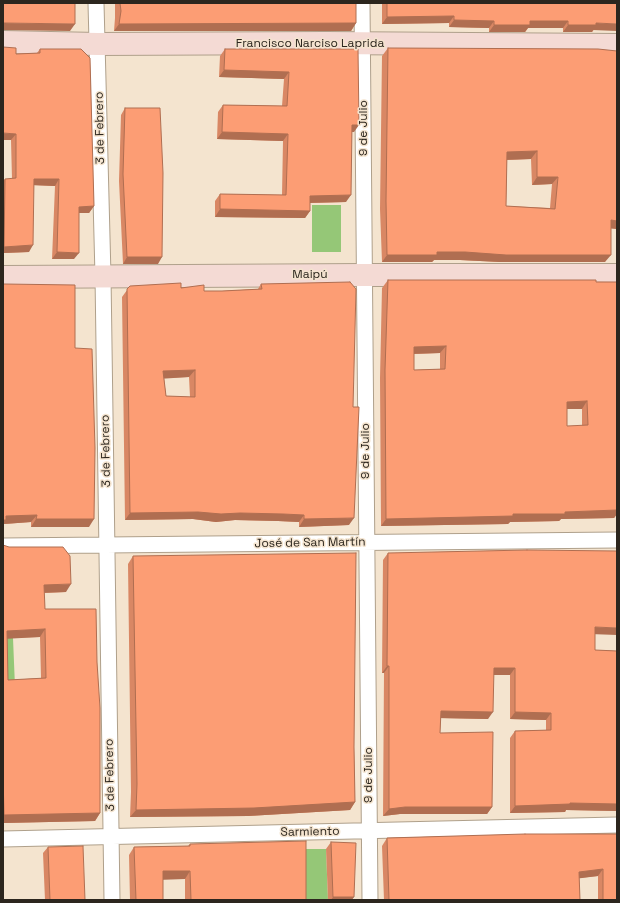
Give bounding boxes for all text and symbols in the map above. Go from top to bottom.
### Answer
street label: Francisco Narciso Laprida [236,37,384,51]
street label: 3 de Febrero [92,92,108,164]
street label: 9 de Julio [357,100,371,156]
street label: Maipú [292,268,328,282]
street label: 3 de Febrero [98,415,114,487]
street label: 9 de Julio [359,423,373,479]
street label: José de San Martín [254,535,366,551]
street label: 3 de Febrero [102,739,118,811]
street label: 9 de Julio [362,747,376,803]
street label: Sarmiento [280,824,340,840]

